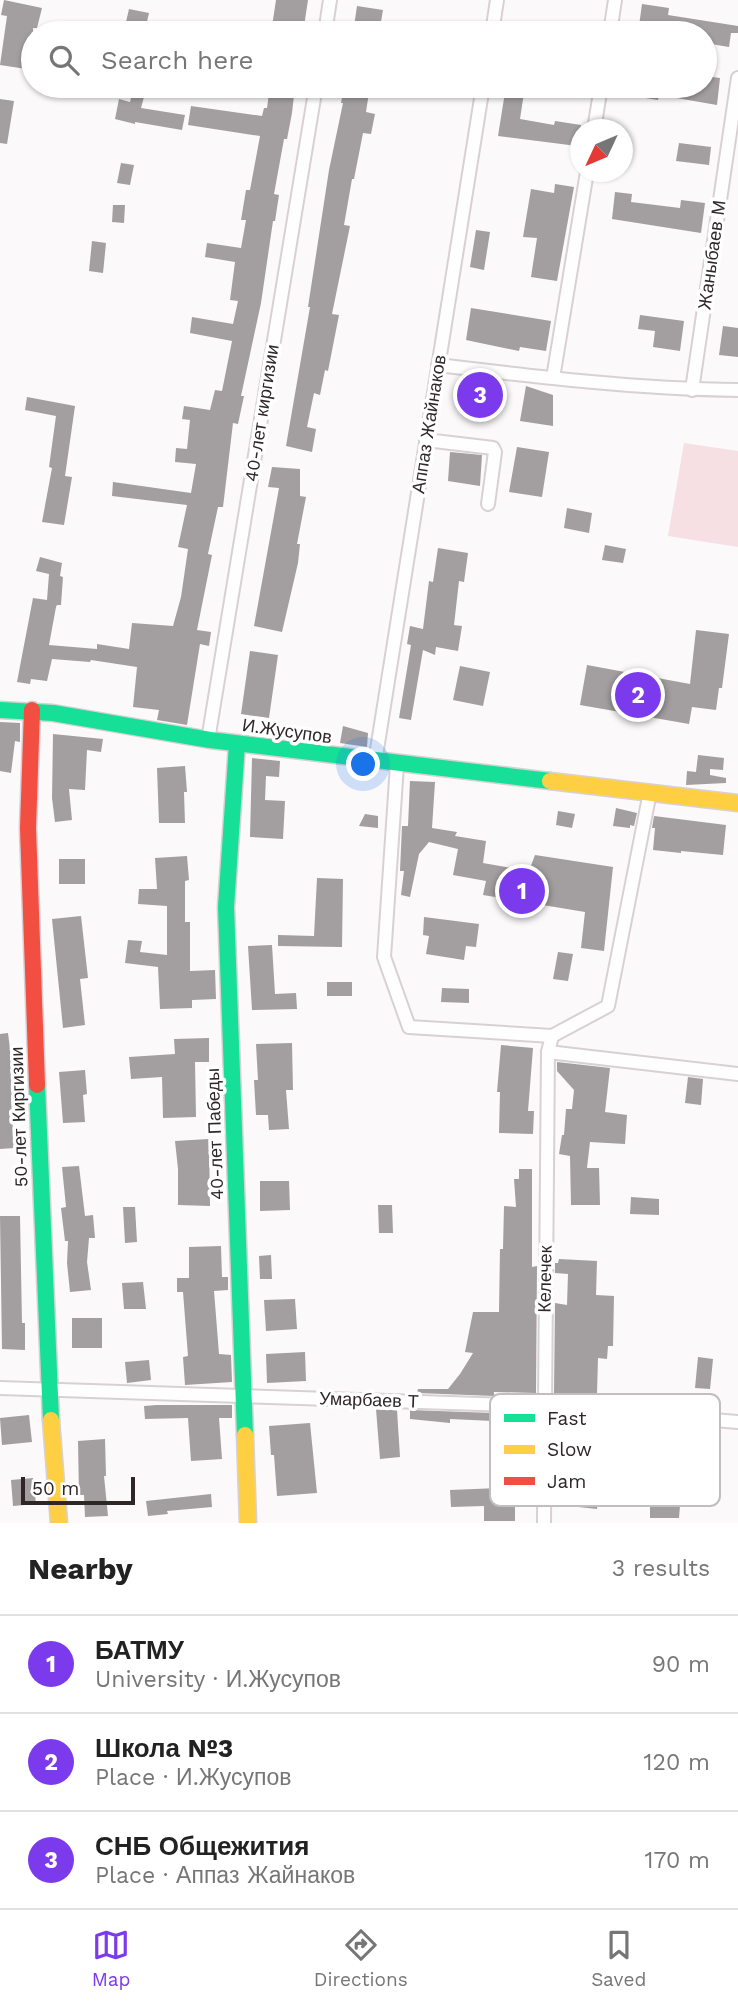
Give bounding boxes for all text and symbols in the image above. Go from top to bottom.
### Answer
search box [21,21,717,98]
icon: search [45,41,83,79]
text: Search here [101,45,253,75]
north arrow [570,119,633,182]
street label: Жаныбаев М [693,199,730,311]
street label: 40-лет киргизии [240,343,283,483]
street label: Аппаз Жайнаков [407,353,450,495]
pin: 3 [457,369,503,421]
pin: 2 [615,669,661,721]
street label: И.Жусупов [241,714,333,747]
your location [346,747,380,781]
pin: 1 [499,865,545,917]
street label: 50-лет Киргизии [6,1046,31,1188]
street label: 40-лет Пабеды [202,1068,227,1200]
street label: Келечек [533,1245,556,1313]
street label: Умарбаев Т [319,1387,419,1412]
legend [490,1394,720,1506]
text: Fast [547,1407,586,1430]
text: Slow [547,1438,592,1461]
text: Jam [547,1470,586,1493]
scale bar [21,1474,135,1506]
text: 50 m [32,1477,79,1500]
text: Nearby [28,1551,133,1586]
text: 3 results [612,1555,710,1582]
text: БАТМУ [95,1635,184,1665]
text: 1 [46,1651,56,1678]
text: 90 m [652,1651,710,1678]
text: University · И.Жусупов [95,1666,341,1693]
text: Школа №3 [95,1733,233,1763]
text: 2 [44,1749,58,1776]
text: 120 m [644,1749,710,1776]
text: Place · И.Жусупов [95,1764,291,1791]
text: СНБ Общежития [95,1831,309,1861]
text: 3 [44,1847,58,1874]
text: 170 m [645,1847,710,1874]
text: Place · Аппаз Жайнаков [95,1862,355,1889]
tab: Map [92,1926,130,1991]
tab: Directions [314,1926,408,1991]
tab: Saved [591,1926,646,1991]

